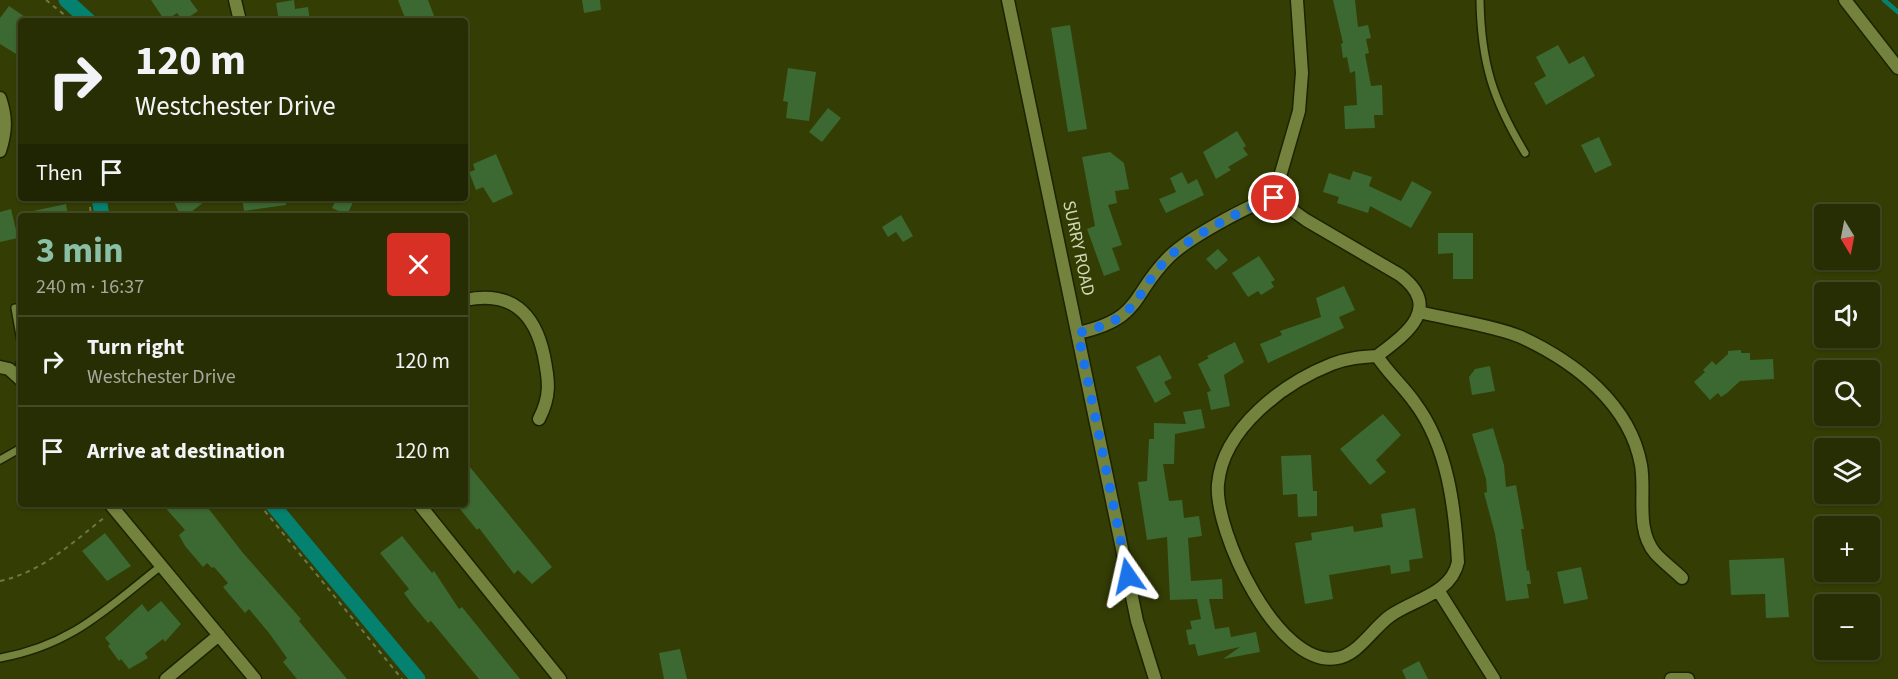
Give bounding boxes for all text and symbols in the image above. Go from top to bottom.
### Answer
text: 120 m [135,31,246,91]
icon: right [36,42,114,120]
text: Westchester Drive [135,87,336,126]
icon: arrive [95,156,128,189]
text: Then [36,157,83,189]
pin [1248,172,1299,223]
icon: arrive [1257,181,1290,214]
street label: SURRY ROAD [1056,198,1101,298]
north arrow [1814,204,1880,270]
map controls [1814,204,1880,660]
text: 3 min [36,225,124,276]
button: close [387,233,450,296]
text: 240 m · 16:37 [36,273,144,301]
button: sound [1814,282,1880,348]
text: Turn right [87,331,184,363]
icon: right [36,345,69,378]
text: 120 m [395,345,450,377]
button: search [1814,360,1880,426]
text: Westchester Drive [87,363,236,391]
icon: arrive [36,435,69,468]
text: Arrive at destination [87,435,285,467]
text: 120 m [395,435,450,467]
button: layers [1814,438,1880,504]
button: + [1814,516,1880,582]
position arrow [1096,544,1160,608]
button: − [1814,594,1880,660]

